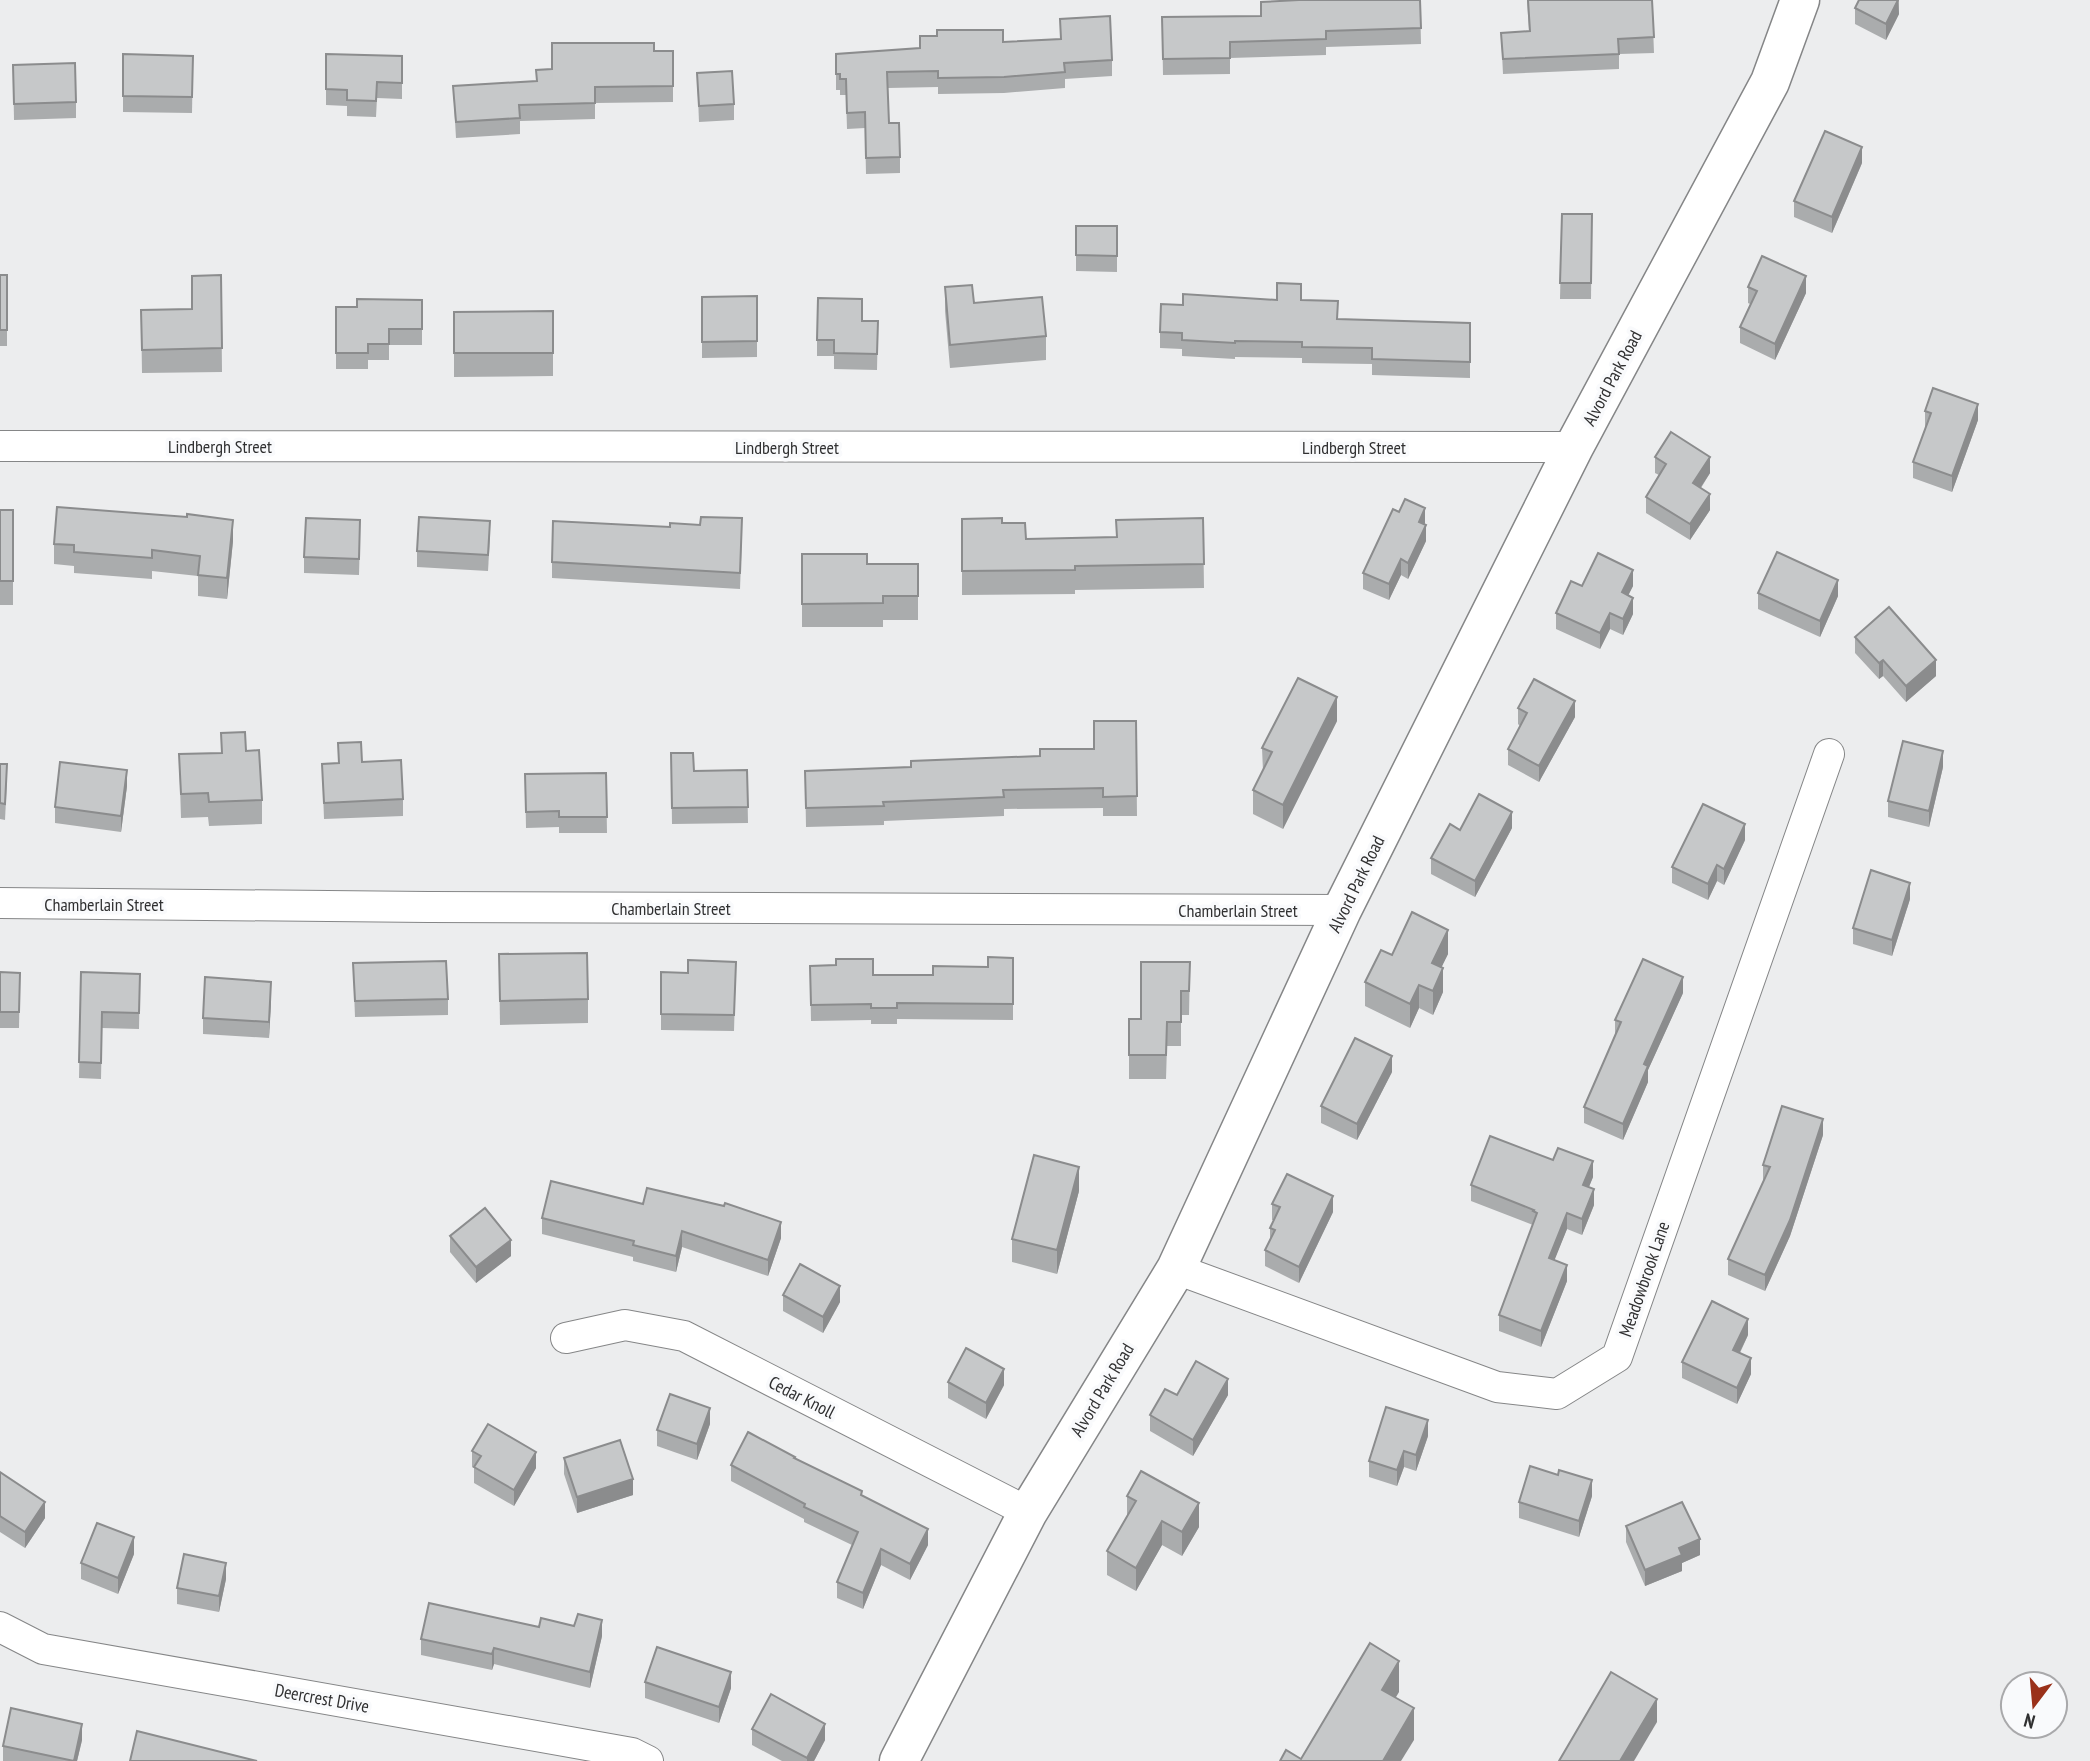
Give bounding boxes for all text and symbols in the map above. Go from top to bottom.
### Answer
street label: Alvord Park Road [1577,326,1647,430]
street label: Lindbergh Street [168,435,272,458]
street label: Lindbergh Street [735,436,839,459]
street label: Lindbergh Street [1302,436,1406,459]
street label: Alvord Park Road [1323,832,1389,936]
street label: Chamberlain Street [44,893,164,916]
street label: Chamberlain Street [611,897,731,920]
street label: Chamberlain Street [1178,899,1298,922]
street label: Meadowbrook Lane [1614,1218,1674,1340]
street label: Alvord Park Road [1065,1339,1139,1441]
street label: Cedar Knoll [765,1371,840,1424]
north arrow [1999,1670,2069,1740]
street label: Deercrest Drive [273,1678,371,1718]
text: N [2021,1708,2038,1734]

